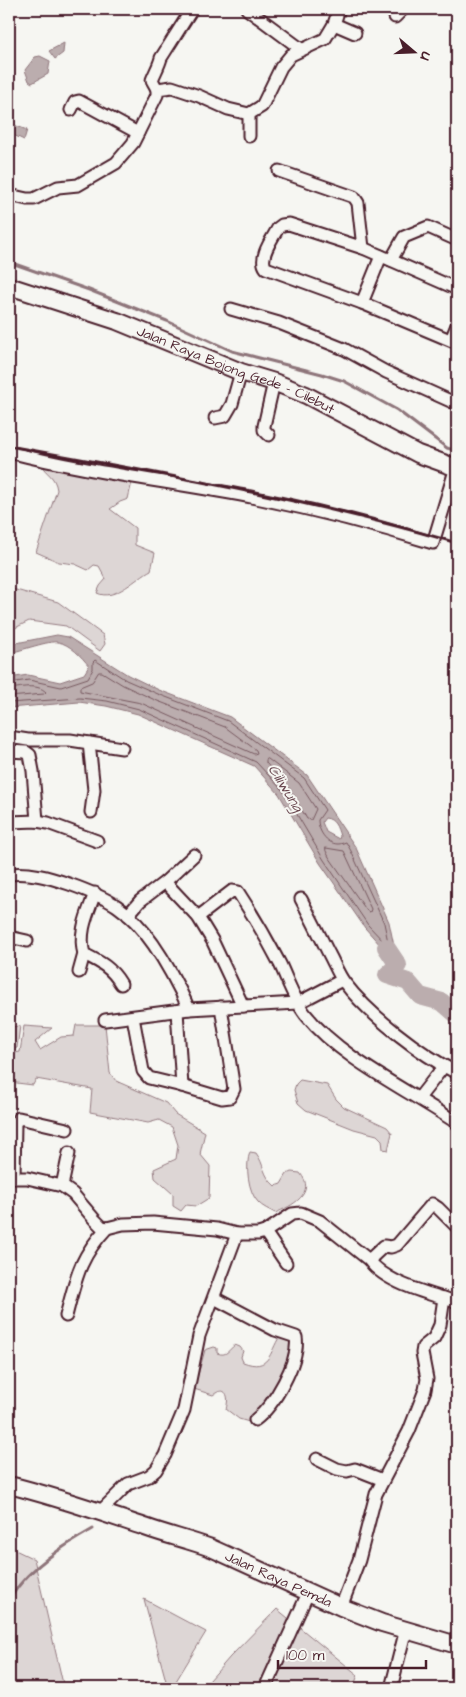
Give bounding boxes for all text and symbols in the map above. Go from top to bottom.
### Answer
north arrow [388,28,438,78]
text: U [415,49,436,63]
street label: Jalan Raya Bojong Gede - Cilebut [134,321,338,420]
water label: Ciliwung [262,760,309,818]
street label: Jalan Raya Pemda [221,1547,335,1613]
scale bar [278,1637,426,1669]
text: 100 m [286,1645,325,1666]

